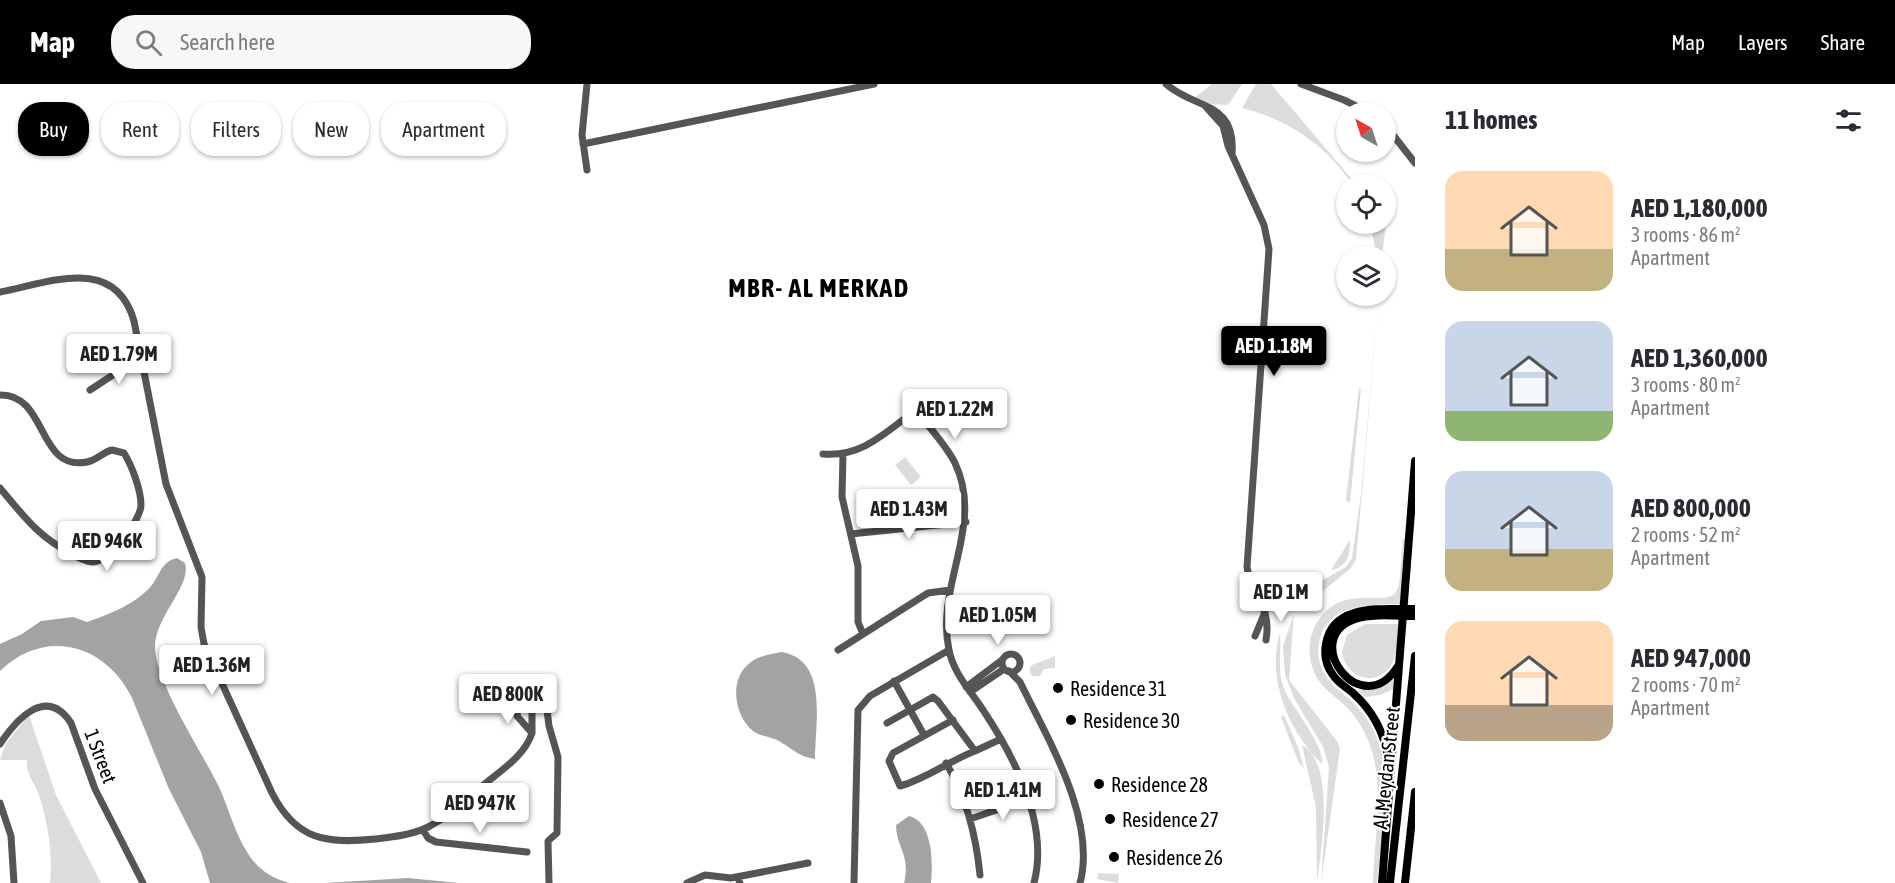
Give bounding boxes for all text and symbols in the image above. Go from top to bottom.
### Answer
search box [111,15,531,69]
text: Map [30,26,75,58]
icon: search [132,26,165,59]
text: Search here [180,29,275,55]
text: Map [1671,30,1705,54]
text: Layers [1738,30,1788,54]
text: Share [1821,30,1865,54]
chip: Buy [18,102,89,156]
chip: Rent [101,102,179,156]
chip: Filters [191,102,281,156]
chip: New [293,102,369,156]
chip: Apartment [381,102,506,156]
north arrow [1336,102,1396,162]
map controls [1336,102,1396,306]
icon: filters [1832,104,1865,137]
text: 11 homes [1445,105,1538,135]
button: locate [1336,174,1396,234]
text: AED 1,180,000 [1631,193,1768,223]
icon: home [1493,195,1565,267]
text: 3 rooms · 86 m² [1631,223,1741,246]
button: layers [1336,246,1396,306]
text: Apartment [1631,246,1710,269]
district label: MBR- AL MERKAD [728,273,910,303]
pin: AED 1.18M [1205,326,1343,377]
pin: AED 1.79M [50,334,188,385]
text: AED 1.18M [1235,334,1313,357]
text: AED 1.79M [80,342,158,365]
text: AED 1,360,000 [1631,343,1768,373]
icon: home [1493,345,1565,417]
text: 3 rooms · 80 m² [1631,373,1741,396]
pin: AED 1.22M [886,389,1024,440]
text: Apartment [1631,396,1710,419]
text: AED 1.22M [916,397,994,420]
pin: AED 1.43M [840,489,978,540]
text: AED 800,000 [1631,493,1751,523]
icon: home [1493,495,1565,567]
text: AED 1.43M [870,497,948,520]
pin: AED 946K [45,521,169,572]
text: 2 rooms · 52 m² [1631,523,1741,546]
text: AED 946K [72,529,142,552]
text: Apartment [1631,546,1710,569]
pin: AED 1M [1232,572,1330,623]
text: AED 1M [1253,580,1309,603]
pin: AED 1.05M [929,595,1067,646]
text: AED 1.05M [959,603,1037,626]
text: AED 947,000 [1631,643,1751,673]
pin: AED 1.36M [143,645,281,696]
icon: home [1493,645,1565,717]
text: AED 1.36M [173,653,251,676]
text: 2 rooms · 70 m² [1631,673,1741,696]
pin: AED 800K [446,674,570,725]
place label: Residence 31 [1070,677,1167,700]
marker: Residence 31 [1051,681,1065,695]
text: AED 800K [473,682,543,705]
text: Apartment [1631,696,1710,719]
street label: Al Meydan Street [1368,705,1404,830]
place label: Residence 30 [1083,709,1180,732]
marker: Residence 30 [1064,713,1078,727]
street label: 1 Street [80,726,122,786]
pin: AED 1.41M [934,770,1072,821]
place label: Residence 28 [1111,773,1208,796]
marker: Residence 28 [1092,777,1106,791]
text: AED 1.41M [964,778,1042,801]
pin: AED 947K [418,783,542,834]
text: AED 947K [445,791,515,814]
place label: Residence 27 [1122,808,1219,831]
marker: Residence 27 [1103,812,1117,826]
place label: Residence 26 [1126,846,1223,869]
marker: Residence 26 [1107,850,1121,864]

